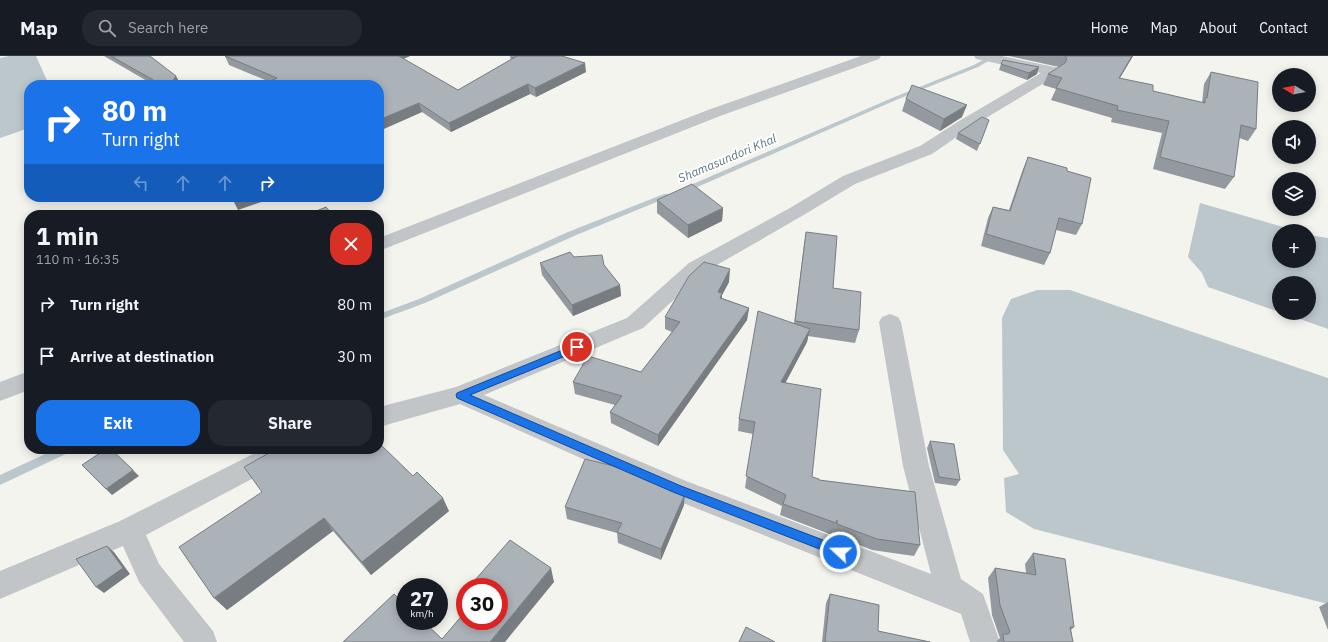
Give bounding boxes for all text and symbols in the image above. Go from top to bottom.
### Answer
search box [82,10,362,46]
text: Map [20,16,58,40]
icon: search [96,17,118,39]
text: Search here [128,18,208,37]
text: Home [1091,19,1128,37]
text: Map [1150,19,1177,37]
text: About [1199,19,1237,37]
text: Contact [1259,19,1308,37]
north arrow [1272,68,1316,112]
map controls [1272,68,1316,320]
text: 80 m [102,92,167,129]
icon: right [36,96,88,148]
button: sound [1272,120,1316,164]
text: Turn right [102,128,180,151]
water label: Shamasundori Khal [676,130,779,185]
icon: left [130,172,152,194]
icon: ahead [172,172,194,194]
icon: ahead [214,172,236,194]
icon: right [256,172,278,194]
button: layers [1272,172,1316,216]
text: 1 min [36,220,99,252]
button: close [330,223,372,265]
button: + [1272,224,1316,268]
text: 110 m · 16:35 [36,251,119,268]
button: − [1272,276,1316,320]
icon: right [36,293,58,315]
text: Turn right [70,295,139,314]
text: 80 m [337,295,372,314]
pin [560,330,594,364]
icon: arrive [566,336,588,358]
icon: arrive [36,345,58,367]
text: Arrive at destination [70,347,214,366]
text: 30 m [337,347,372,366]
button: Exit [36,400,200,446]
button: Share [208,400,372,446]
position arrow [819,531,861,573]
speed limit sign: 30 [456,578,508,630]
text: 27 [410,585,434,612]
text: km/h [410,607,434,620]

